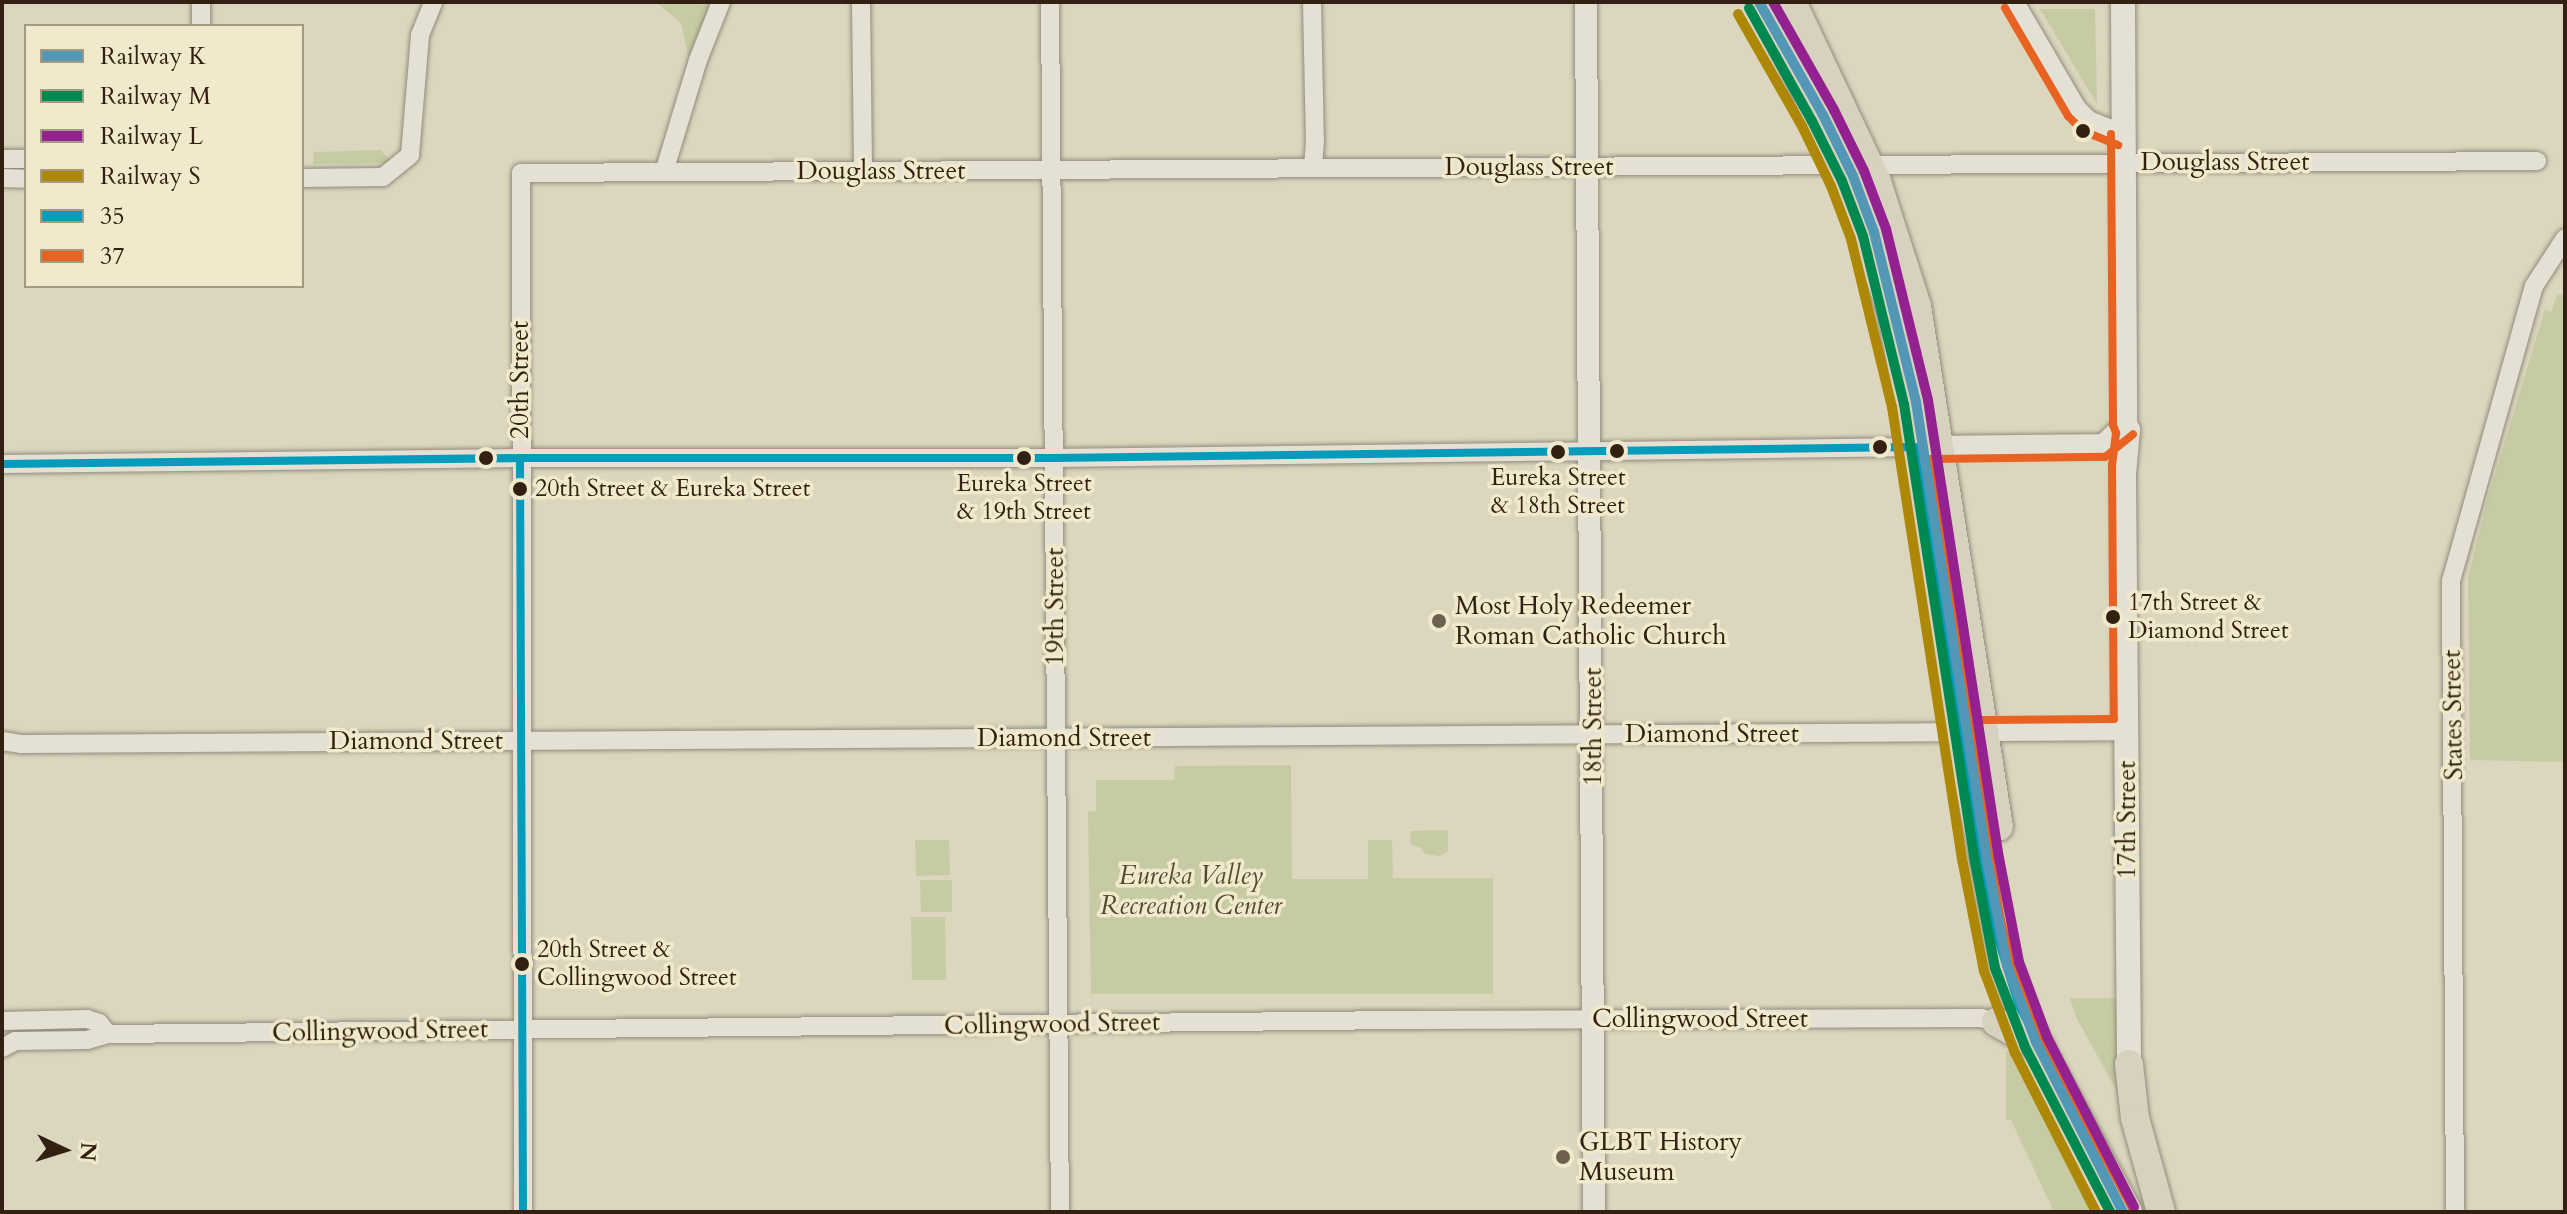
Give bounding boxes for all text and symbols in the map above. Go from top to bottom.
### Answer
legend [24,24,304,288]
text: Railway K [100,40,206,73]
text: Railway M [100,80,211,113]
text: Railway L [100,120,203,153]
unlabelled marker [2075,123,2091,139]
street label: Douglass Street [2141,146,2309,178]
street label: Douglass Street [1445,151,1613,183]
street label: Douglass Street [797,155,965,187]
text: Railway S [100,160,201,193]
text: 35 [100,200,125,233]
text: 37 [100,240,125,273]
street label: 20th Street [504,321,536,439]
unlabelled marker [1872,439,1888,455]
unlabelled marker [1609,443,1625,459]
marker: Eureka Street & 18th Street [1550,444,1566,460]
unlabelled marker [478,450,494,466]
marker: Eureka Street & 19th Street [1016,450,1032,466]
place label: Eureka Street & 18th Street [1490,464,1626,520]
place label: Eureka Street & 19th Street [956,470,1092,526]
place label: 20th Street & Eureka Street [535,475,810,503]
marker: 20th Street & Eureka Street [512,481,528,497]
street label: 19th Street [1039,548,1071,666]
place label: 17th Street & Diamond Street [2128,589,2288,645]
place label: Most Holy Redeemer Roman Catholic Church [1455,590,1727,652]
marker: 17th Street & Diamond Street [2105,609,2121,625]
marker: Most Holy Redeemer Roman Catholic Church [1430,612,1448,630]
street label: States Street [2436,649,2470,781]
street label: 18th Street [1577,668,1609,786]
street label: Diamond Street [1625,718,1799,750]
street label: Diamond Street [977,722,1151,754]
street label: Diamond Street [329,725,503,757]
street label: 17th Street [2111,761,2143,879]
park label: Eureka Valley Recreation Center [1100,860,1282,922]
place label: 20th Street & Collingwood Street [537,936,737,992]
marker: 20th Street & Collingwood Street [514,956,530,972]
street label: Collingwood Street [1592,1003,1808,1035]
street label: Collingwood Street [944,1007,1160,1041]
street label: Collingwood Street [272,1014,488,1048]
north arrow [24,1110,104,1190]
place label: GLBT History Museum [1579,1126,1742,1188]
text: N [72,1141,104,1162]
marker: GLBT History Museum [1554,1148,1572,1166]

